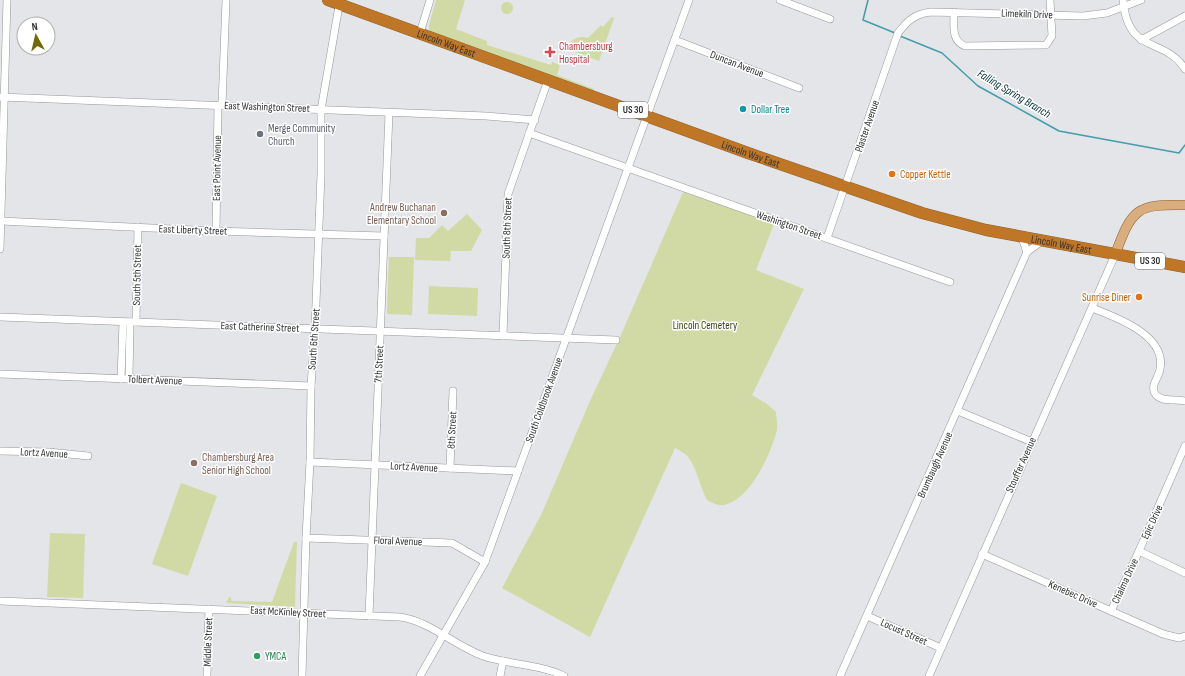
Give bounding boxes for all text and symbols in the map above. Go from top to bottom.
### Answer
street label: Limekiln Drive [1001,7,1053,21]
north arrow [16,16,56,56]
text: N [31,20,39,33]
street label: Lincoln Way East [415,27,478,60]
place label: Chambersburg Hospital [559,40,613,66]
marker: Chambersburg Hospital [544,46,556,58]
street label: Duncan Avenue [708,48,766,80]
water label: Falling Spring Branch [975,66,1053,122]
street label: Plaster Avenue [852,98,882,154]
street label: East Washington Street [224,99,311,115]
road number: US 30 [618,102,648,118]
place label: Dollar Tree [751,103,790,116]
marker: Dollar Tree [738,104,748,114]
place label: Merge Community Church [268,122,336,148]
marker: Merge Community Church [255,129,265,139]
street label: East Point Avenue [210,135,224,201]
street label: Lincoln Way East [720,137,783,170]
place label: Copper Kettle [900,168,951,181]
marker: Copper Kettle [887,169,897,179]
street label: South 8th Street [499,196,515,259]
place label: Andrew Buchanan Elementary School [367,201,436,227]
marker: Andrew Buchanan Elementary School [439,208,449,218]
street label: Washington Street [755,208,824,242]
street label: East Liberty Street [158,222,228,238]
street label: Lincoln Way East [1030,232,1093,256]
street label: South 5th Street [130,244,144,306]
road number: US 30 [1135,253,1165,269]
place label: Sunrise Diner [1082,291,1131,304]
marker: Sunrise Diner [1134,292,1144,302]
street label: South 6th Street [305,307,323,370]
street label: East Catherine Street [220,319,300,335]
park label: Lincoln Cemetery [673,319,738,332]
street label: 7th Street [372,344,387,383]
street label: South Coldbrook Avenue [523,356,565,444]
street label: Tolbert Avenue [127,373,183,387]
street label: 8th Street [445,410,460,449]
street label: Brumbaugh Avenue [915,430,955,500]
street label: Stouffer Avenue [1003,435,1039,495]
street label: Lortz Avenue [20,445,68,461]
place label: Chambersburg Area Senior High School [202,451,274,477]
marker: Chambersburg Area Senior High School [189,458,199,468]
street label: Lortz Avenue [390,459,438,475]
street label: Epic Drive [1138,503,1166,541]
street label: Floral Avenue [373,534,423,548]
street label: Chalma Drive [1109,556,1141,606]
street label: Kenebec Drive [1046,577,1100,611]
street label: East McKinley Street [250,604,327,621]
street label: Locust Street [879,616,930,648]
street label: Middle Street [201,617,215,667]
place label: YMCA [265,650,286,663]
marker: YMCA [252,651,262,661]

